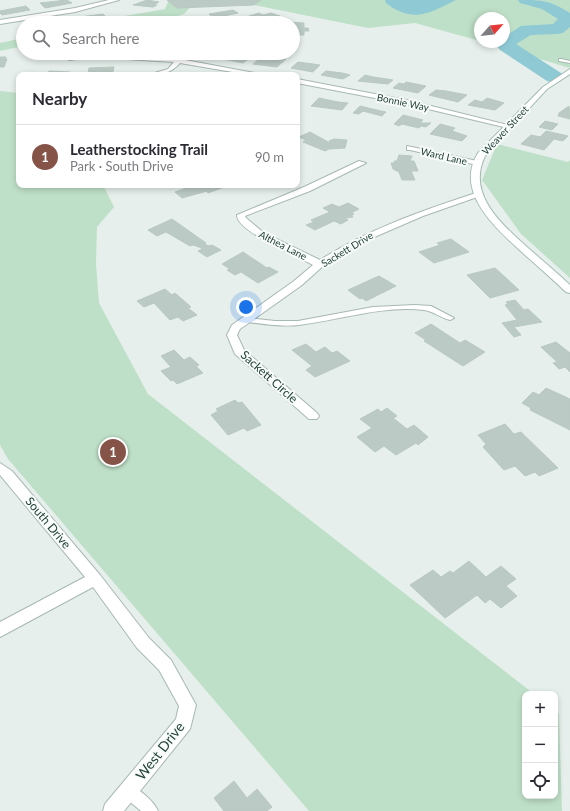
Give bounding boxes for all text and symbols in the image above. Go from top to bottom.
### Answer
north arrow [474,12,510,48]
search box [16,16,300,60]
icon: search [30,27,52,49]
text: Search here [62,29,139,47]
text: Nearby [32,88,87,109]
street label: Bonnie Way [376,91,431,114]
street label: Weaver Street [479,103,531,157]
text: Leatherstocking Trail [70,140,208,158]
street label: Ward Lane [420,145,468,167]
text: 1 [41,149,49,165]
text: 90 m [255,149,284,165]
text: Park · South Drive [70,158,173,174]
street label: Althea Lane [257,228,309,262]
street label: Sackett Drive [319,229,375,269]
your location [236,297,256,317]
street label: Sackett Circle [238,347,301,406]
pin: 1 [100,437,126,467]
street label: South Drive [23,494,74,551]
map controls [522,691,558,799]
button: + [522,691,558,727]
street label: West Drive [132,718,188,783]
button: − [522,727,558,763]
button: locate [522,763,558,799]

